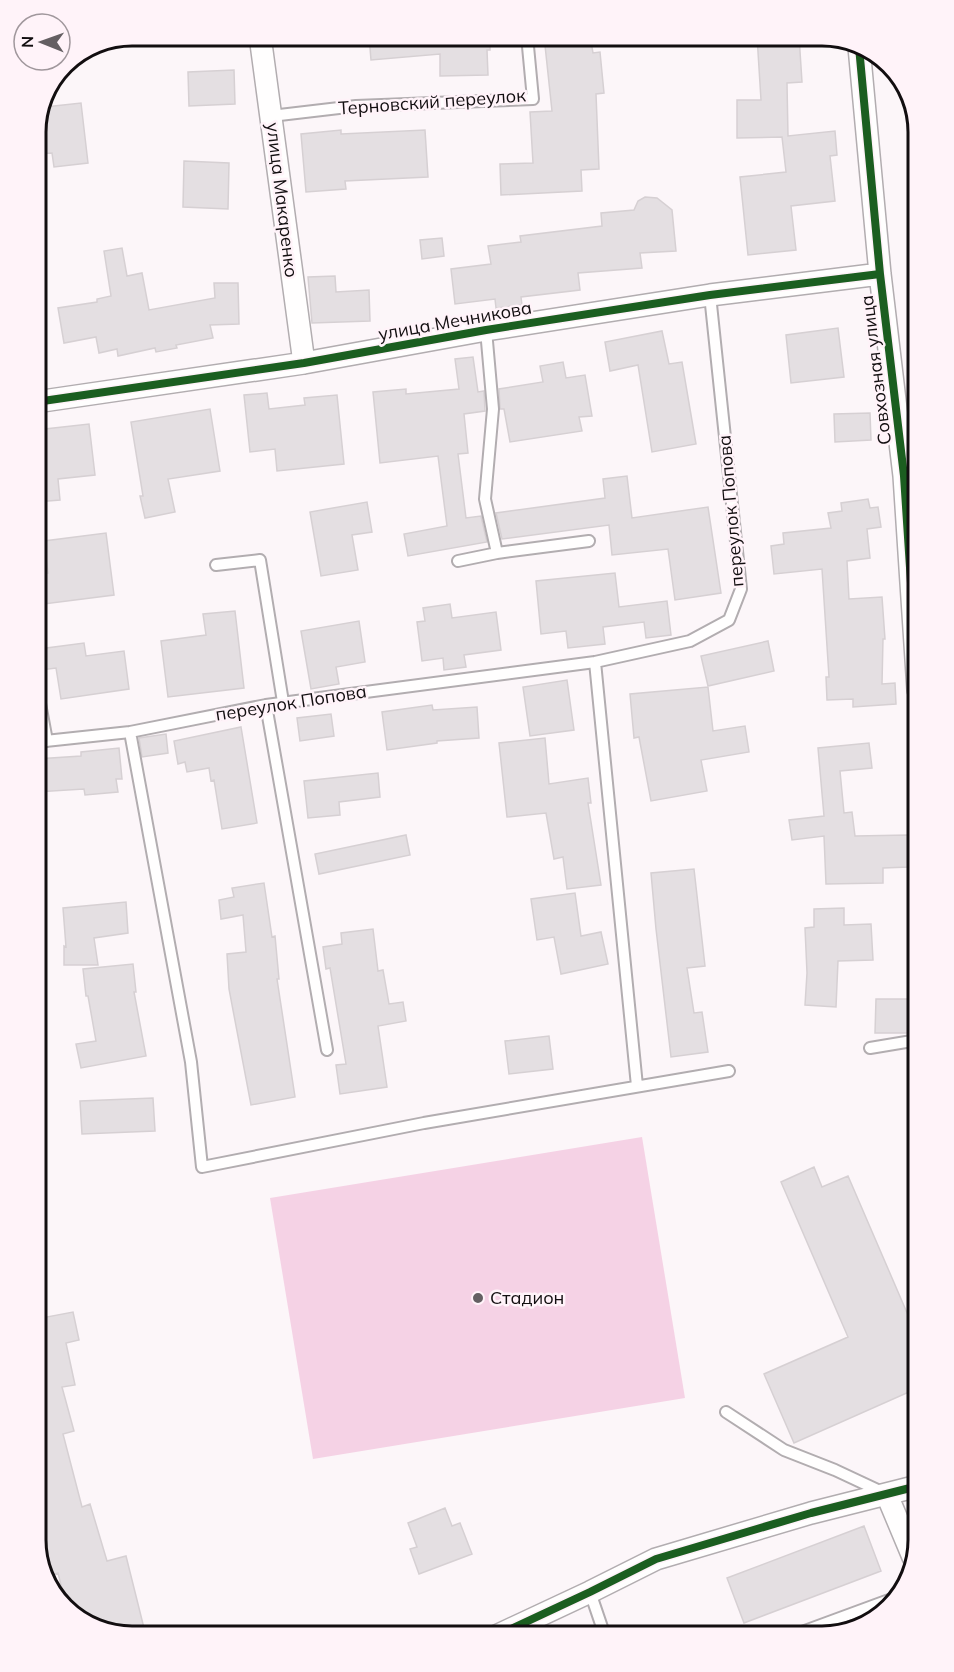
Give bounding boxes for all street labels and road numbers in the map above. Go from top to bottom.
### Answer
street label: Терновский переулок [337,83,527,120]
street label: улица Макаренко [262,121,303,279]
street label: Совхозная улица [855,294,896,446]
street label: улица Мечникова [376,296,533,345]
street label: переулок Попова [712,434,749,588]
street label: переулок Попова [214,679,368,726]

